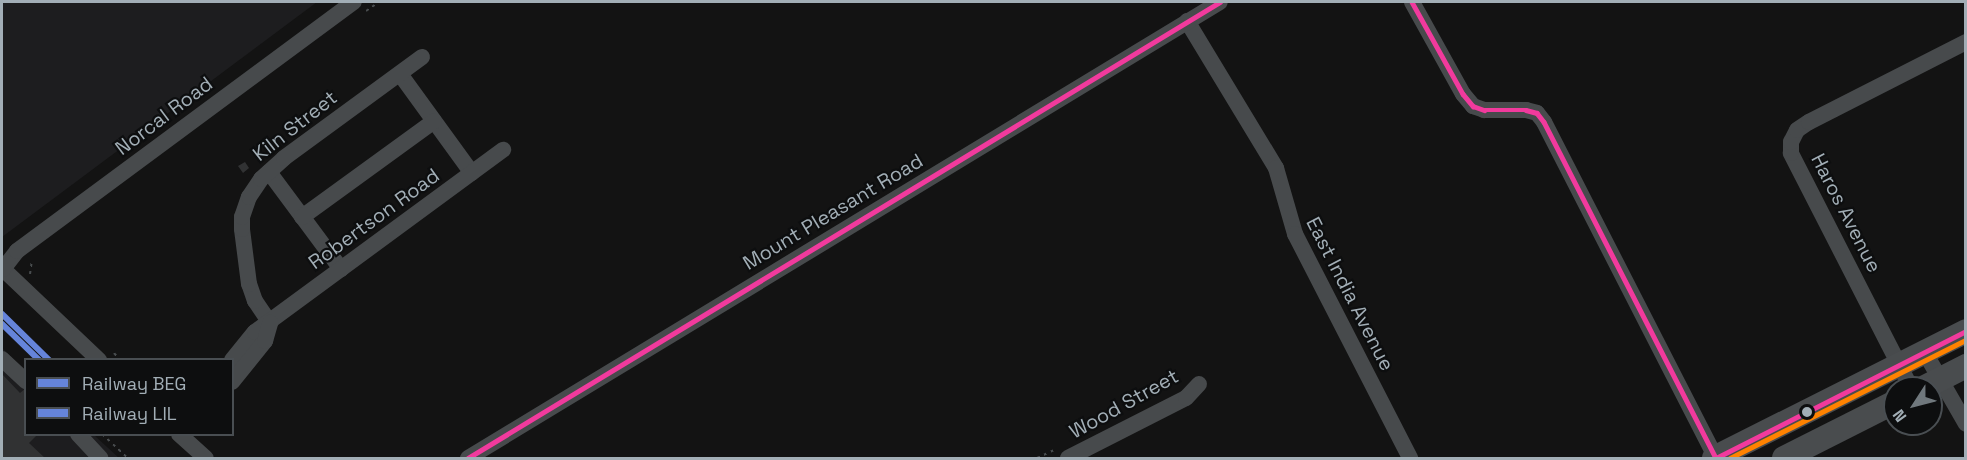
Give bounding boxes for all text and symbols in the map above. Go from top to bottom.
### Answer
street label: Norcal Road [111,72,217,160]
street label: Kiln Street [248,86,342,166]
street label: Mount Pleasant Road [739,149,927,275]
street label: Haros Avenue [1806,149,1886,277]
street label: Robertson Road [304,163,444,275]
street label: East India Avenue [1301,213,1399,375]
legend [24,358,234,436]
street label: Wood Street [1065,364,1183,444]
text: Railway BEG [82,372,186,395]
north arrow [1883,376,1943,436]
text: Railway LIL [82,402,177,425]
text: N [1888,405,1911,426]
unlabelled marker [1801,406,1813,418]

